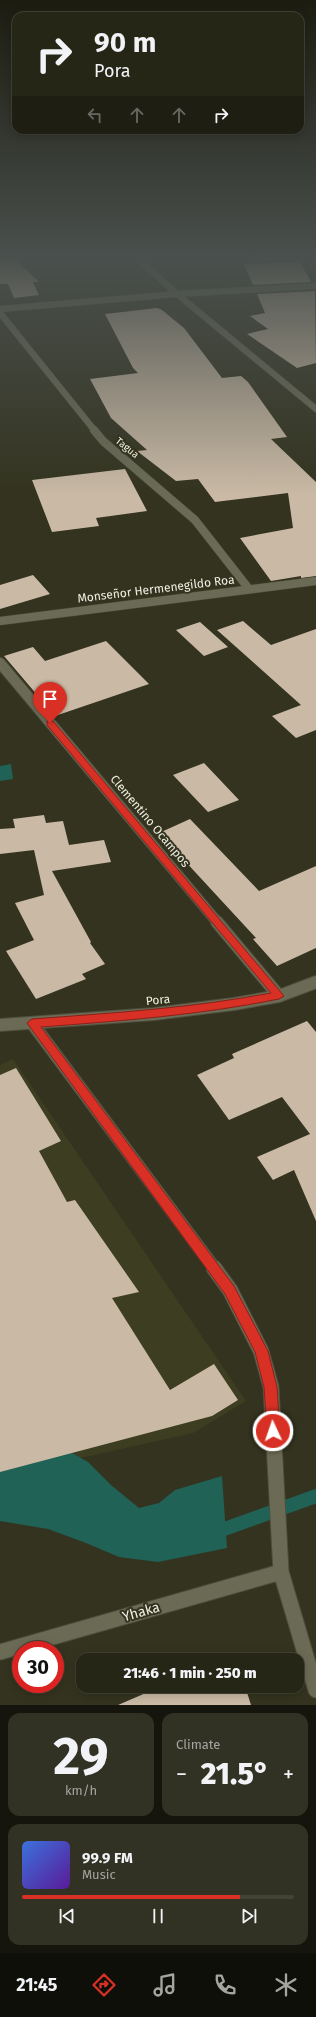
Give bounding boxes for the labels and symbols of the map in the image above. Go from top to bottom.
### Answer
street label: Tagua [113,435,141,461]
street label: Monseñor Hermenegildo Roa [77,572,235,606]
pin [33,682,67,723]
street label: Clementino Ocampos [107,772,193,870]
street label: Pora [145,992,171,1008]
position arrow [252,1410,294,1452]
street label: Yhaka [120,1599,162,1625]
speed limit sign: 30 [12,1641,64,1693]

